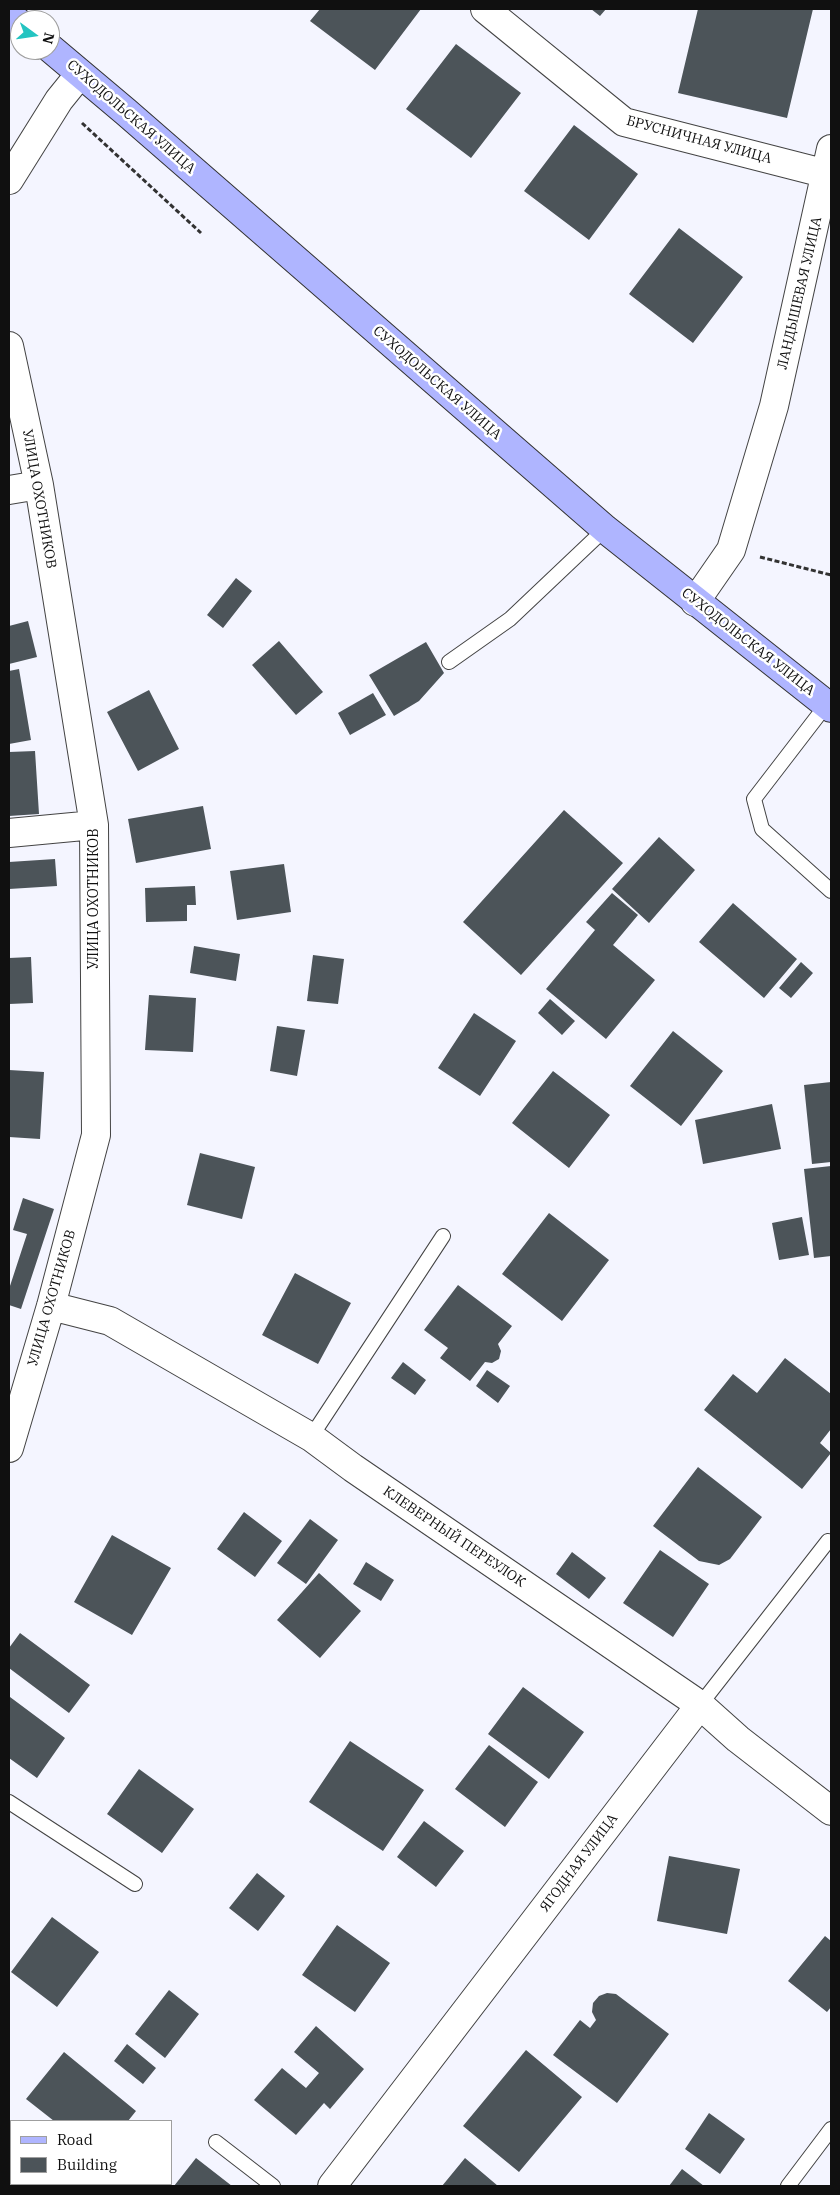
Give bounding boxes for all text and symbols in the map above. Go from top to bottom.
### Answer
north arrow [10,10,60,60]
text: N [39,31,59,46]
street label: СУХОДОЛЬСКАЯ УЛИЦА [63,57,199,177]
street label: БРУСНИЧНАЯ УЛИЦА [625,113,773,167]
street label: ЛАНДЫШЕВАЯ УЛИЦА [774,215,826,371]
street label: СУХОДОЛЬСКАЯ УЛИЦА [369,323,505,443]
street label: УЛИЦА ОХОТНИКОВ [18,428,60,570]
street label: СУХОДОЛЬСКАЯ УЛИЦА [678,585,818,699]
street label: УЛИЦА ОХОТНИКОВ [86,828,102,970]
street label: УЛИЦА ОХОТНИКОВ [24,1228,80,1368]
street label: КЛЕВЕРНЫЙ ПЕРЕУЛОК [380,1483,528,1591]
street label: ЯГОДНАЯ УЛИЦА [537,1811,621,1915]
legend [10,2120,172,2185]
text: Road [57,2130,93,2149]
text: Building [57,2155,117,2174]

